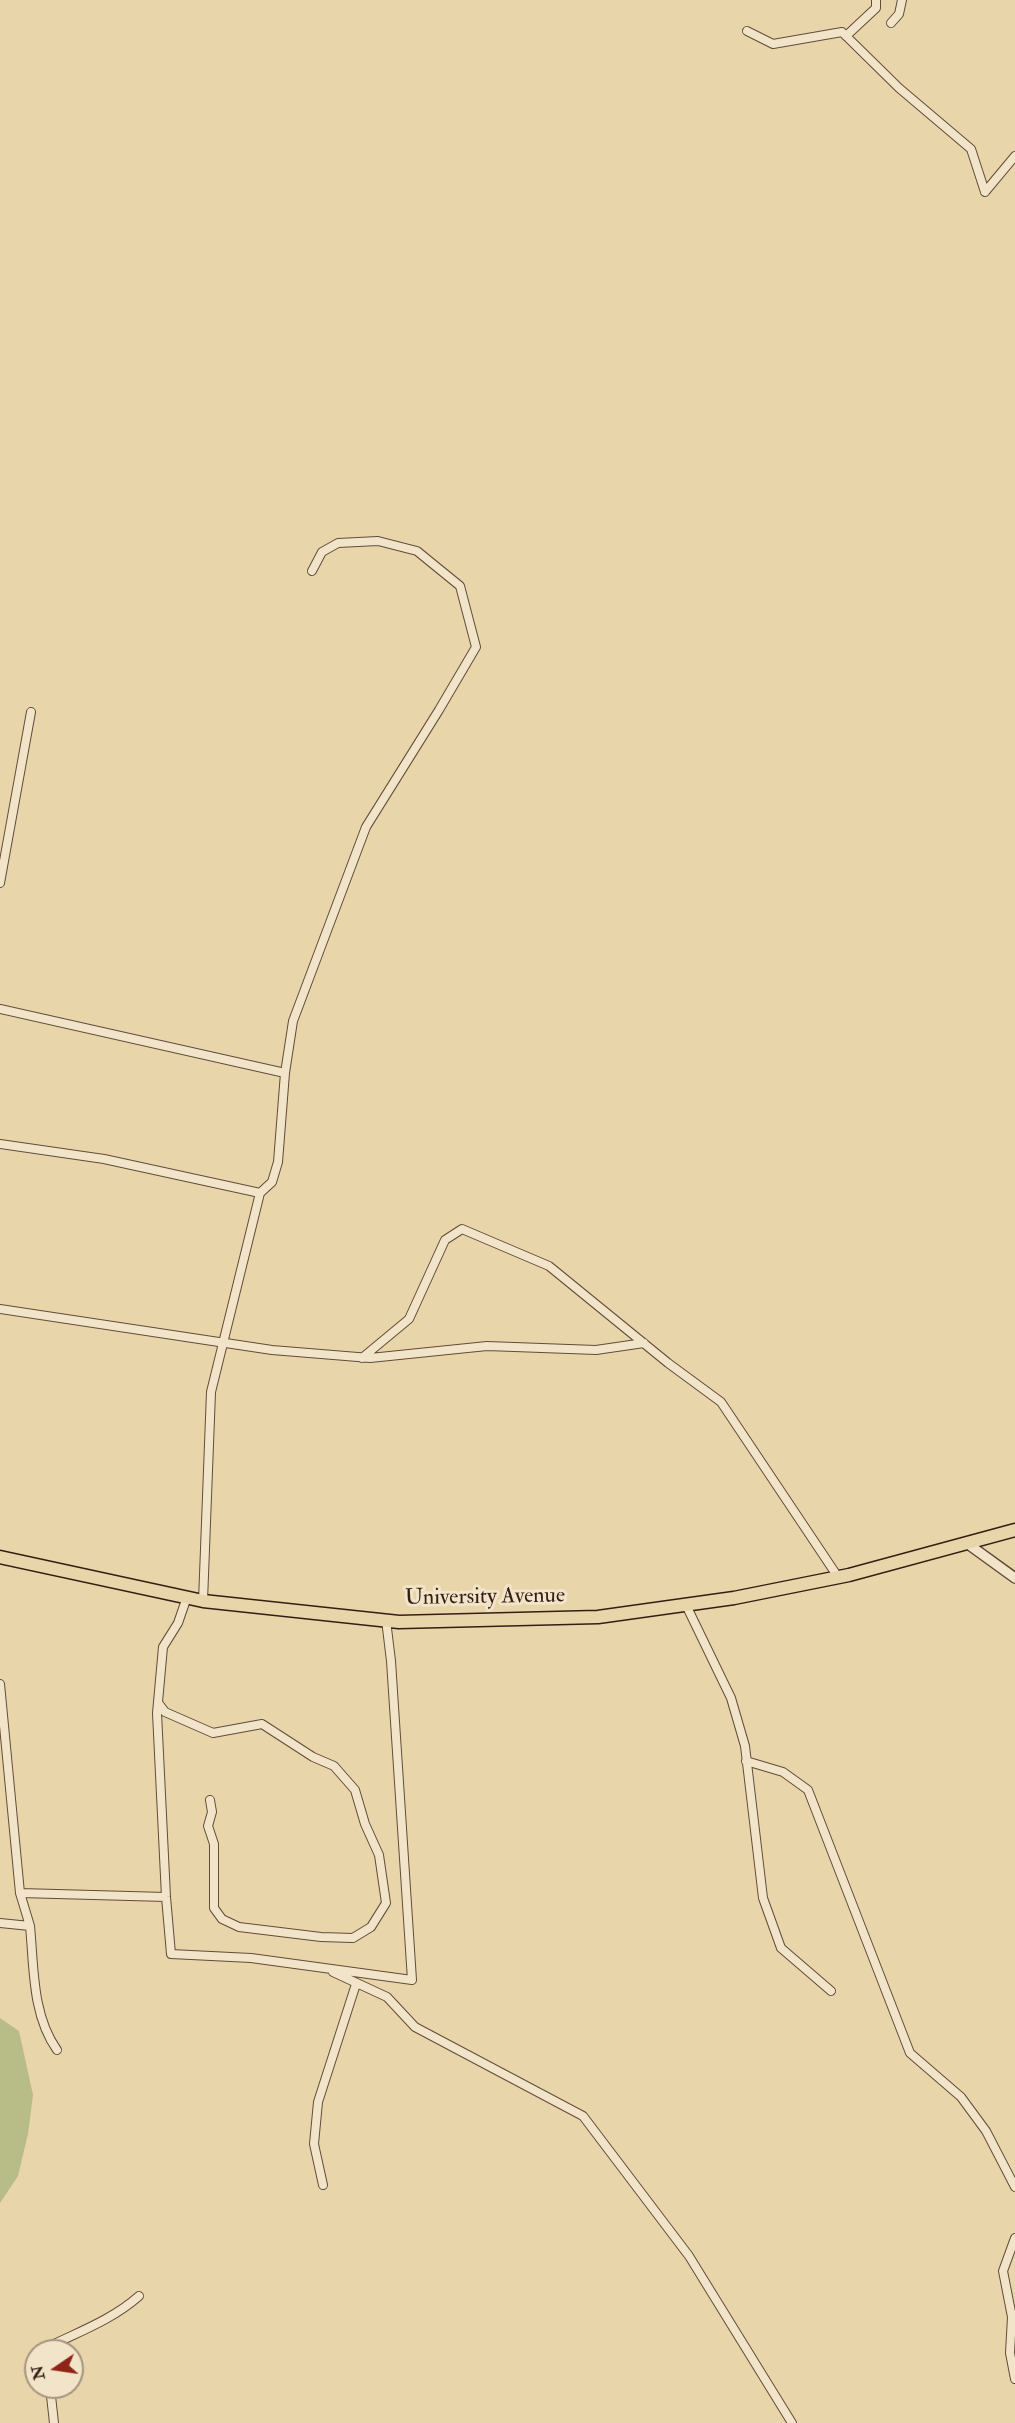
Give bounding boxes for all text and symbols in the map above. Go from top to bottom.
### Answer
street label: University Avenue [405,1583,565,1613]
north arrow [24,2339,84,2399]
text: N [27,2363,50,2382]

